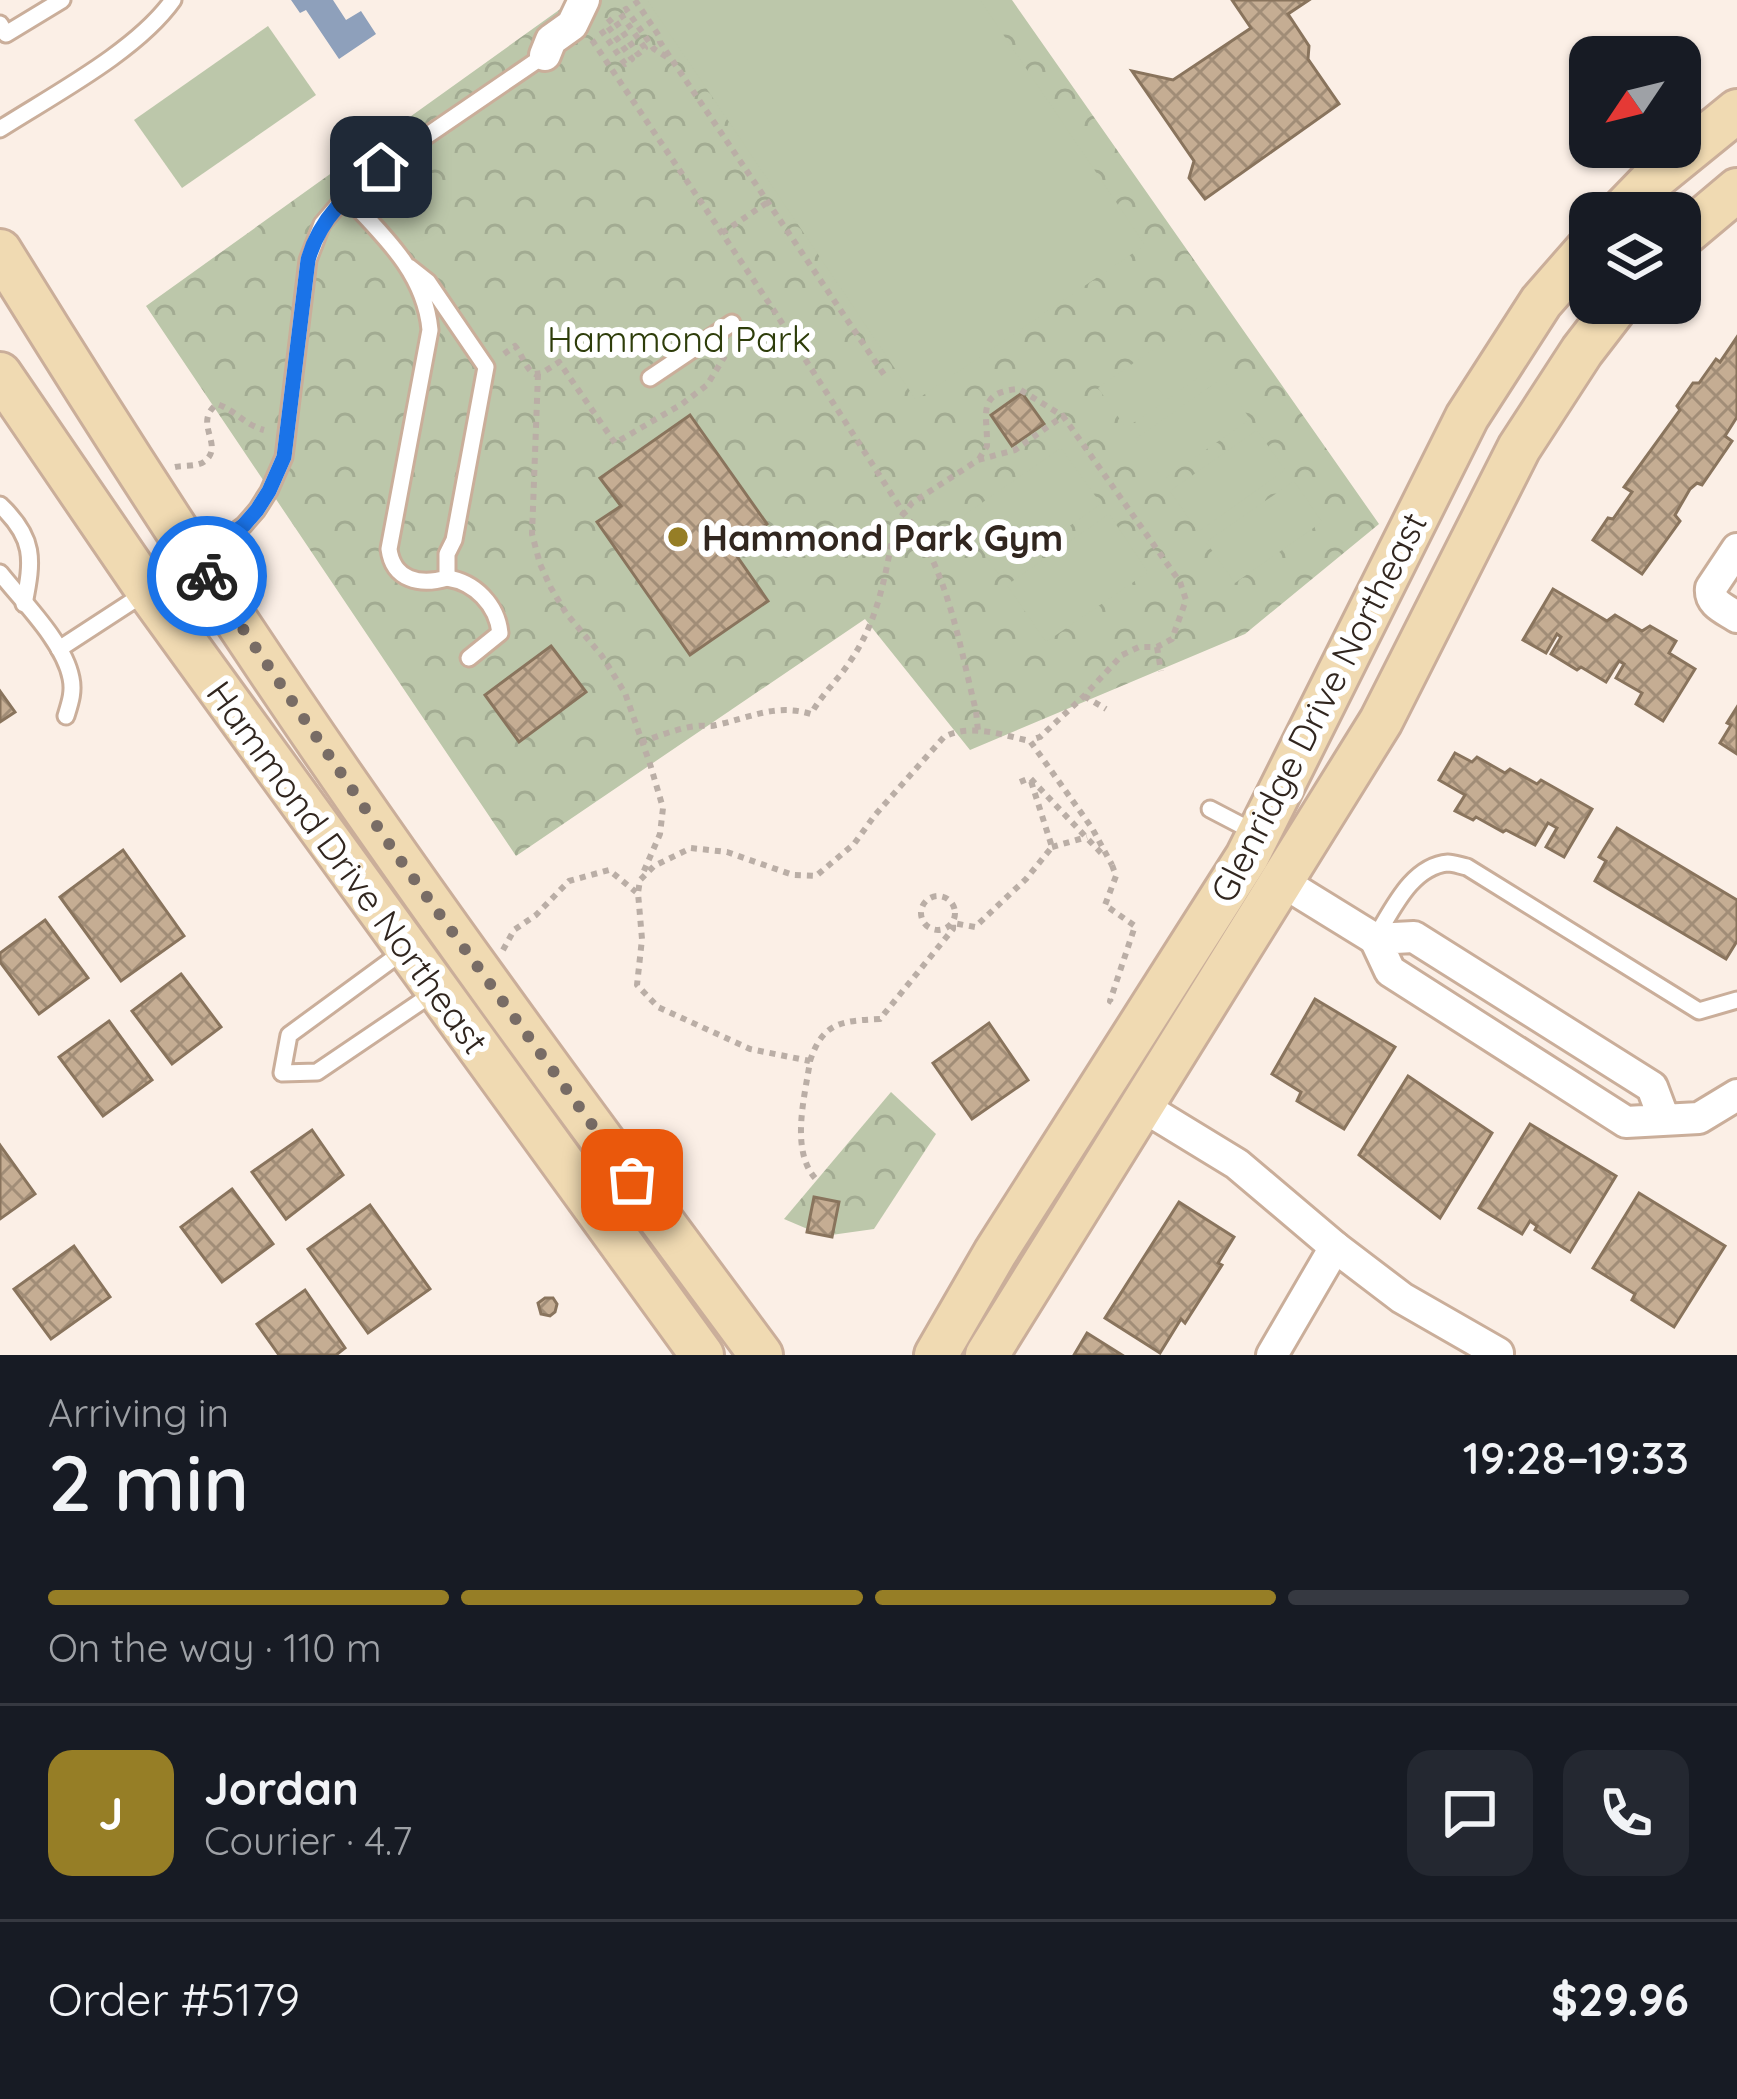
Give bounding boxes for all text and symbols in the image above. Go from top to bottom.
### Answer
north arrow [1569,36,1701,168]
map controls [1569,36,1701,324]
pin [330,116,432,218]
icon: home [348,134,414,200]
button: layers [1569,192,1701,324]
park label: Hammond Park [547,316,811,361]
street label: Glenridge Drive Northeast [1200,504,1436,910]
place label: Hammond Park Gym [702,515,1063,560]
courier [147,516,267,636]
marker: Hammond Park Gym [665,524,691,550]
icon: bike [174,543,240,609]
street label: Hammond Drive Northeast [198,672,498,1062]
pin [581,1129,683,1231]
icon: bag [599,1147,665,1213]
text: Arriving in [48,1388,229,1437]
text: 19:28–19:33 [1463,1429,1689,1485]
text: 2 min [48,1433,249,1531]
text: On the way · 110 m [48,1623,382,1672]
button: chat [1407,1750,1533,1876]
button: phone [1563,1750,1689,1876]
text: Jordan [204,1760,359,1816]
text: J [99,1785,123,1841]
text: Courier · 4.7 [204,1816,412,1865]
text: Order #5179 [48,1971,300,2027]
text: $29.96 [1551,1971,1689,2027]

